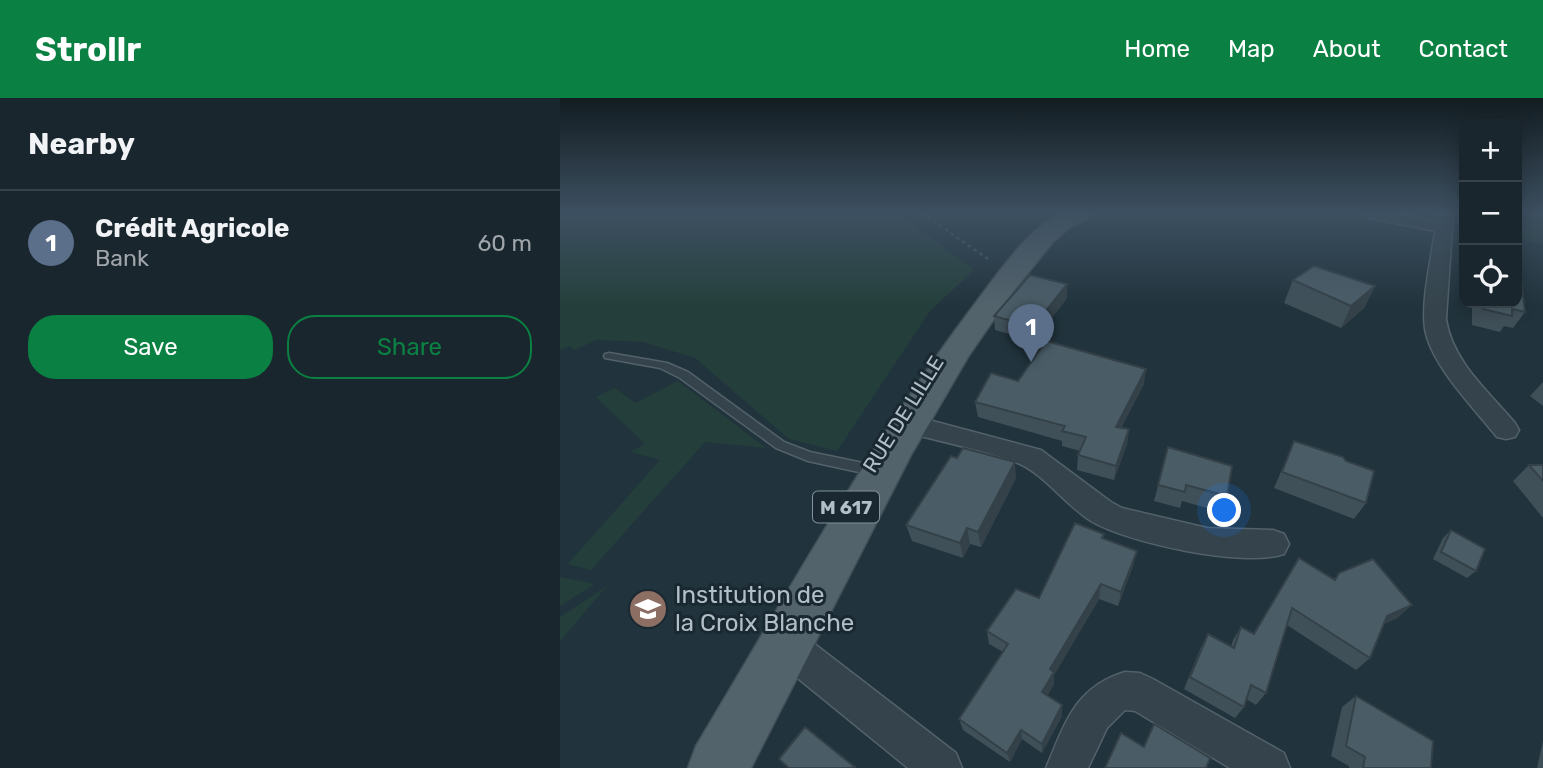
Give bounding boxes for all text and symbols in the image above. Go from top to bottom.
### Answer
text: Strollr [35,30,141,69]
text: Home [1124,35,1190,63]
text: Map [1228,35,1275,63]
text: About [1313,35,1381,63]
text: Contact [1419,35,1508,63]
map controls [1459,119,1522,308]
button: + [1459,119,1522,182]
text: Nearby [28,126,135,162]
button: − [1459,182,1522,245]
text: Crédit Agricole [95,213,290,244]
text: 1 [45,229,57,257]
text: 60 m [477,229,532,257]
text: Bank [95,244,149,272]
button: locate [1459,245,1522,308]
pin: 1 [1008,304,1054,362]
button: Save [28,315,273,379]
button: Share [287,315,532,379]
street label: RUE DE LILLE [857,351,949,477]
road number: M 617 [813,492,879,522]
your location [1207,493,1241,527]
place label: Institution de la Croix Blanche [675,581,854,637]
school or university icon: Institution de la Croix Blanche [627,588,669,630]

